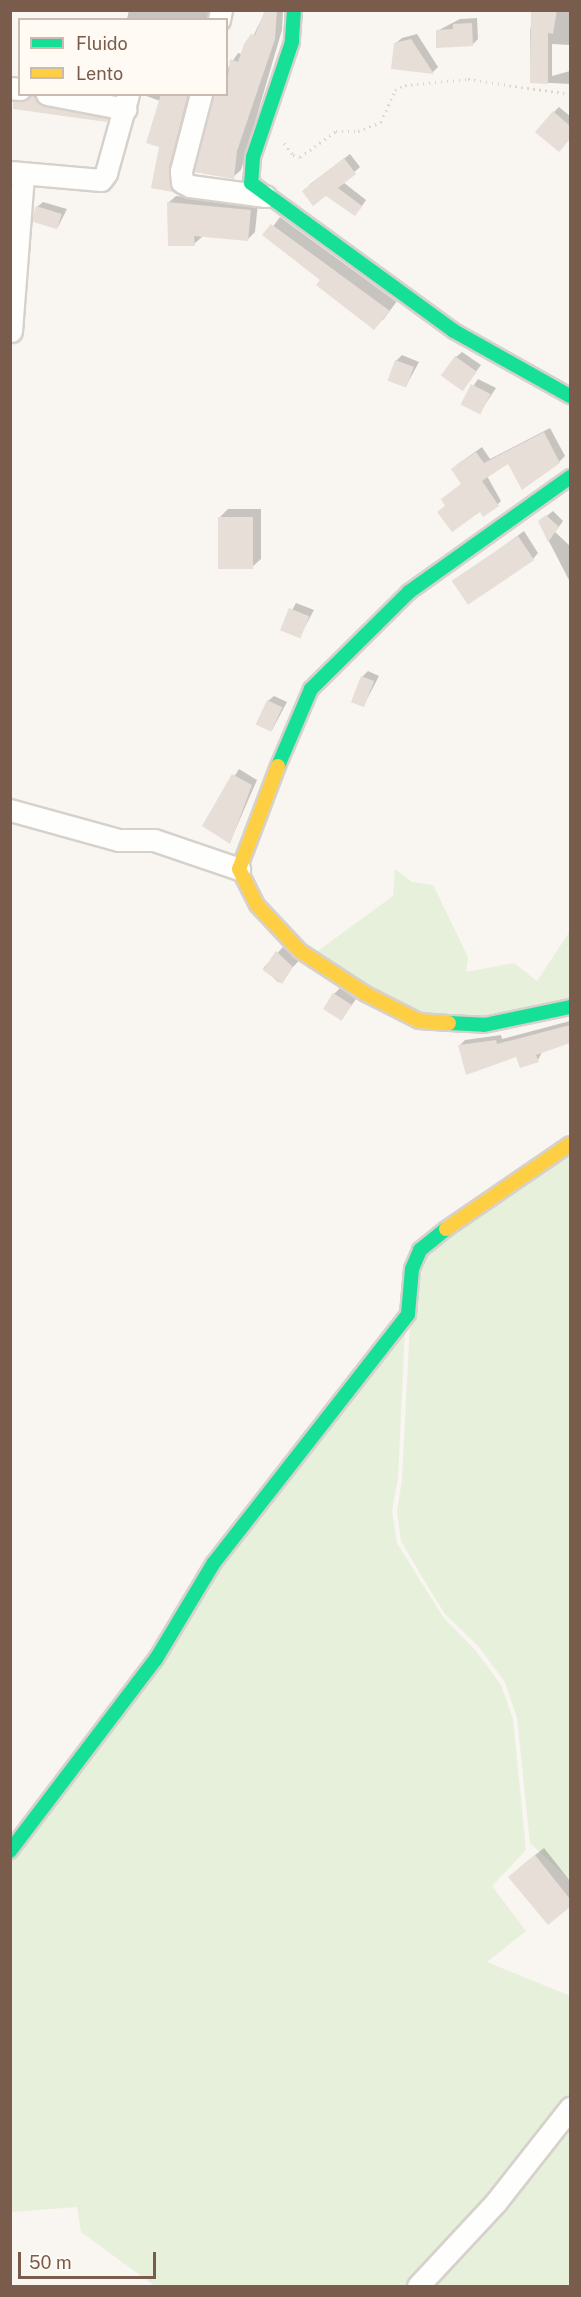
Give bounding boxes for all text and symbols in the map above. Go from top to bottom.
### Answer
legend [18,18,228,96]
text: Fluido [76,33,128,54]
text: Lento [76,63,123,84]
scale bar [21,2240,159,2278]
text: 50 m [29,2252,72,2273]

